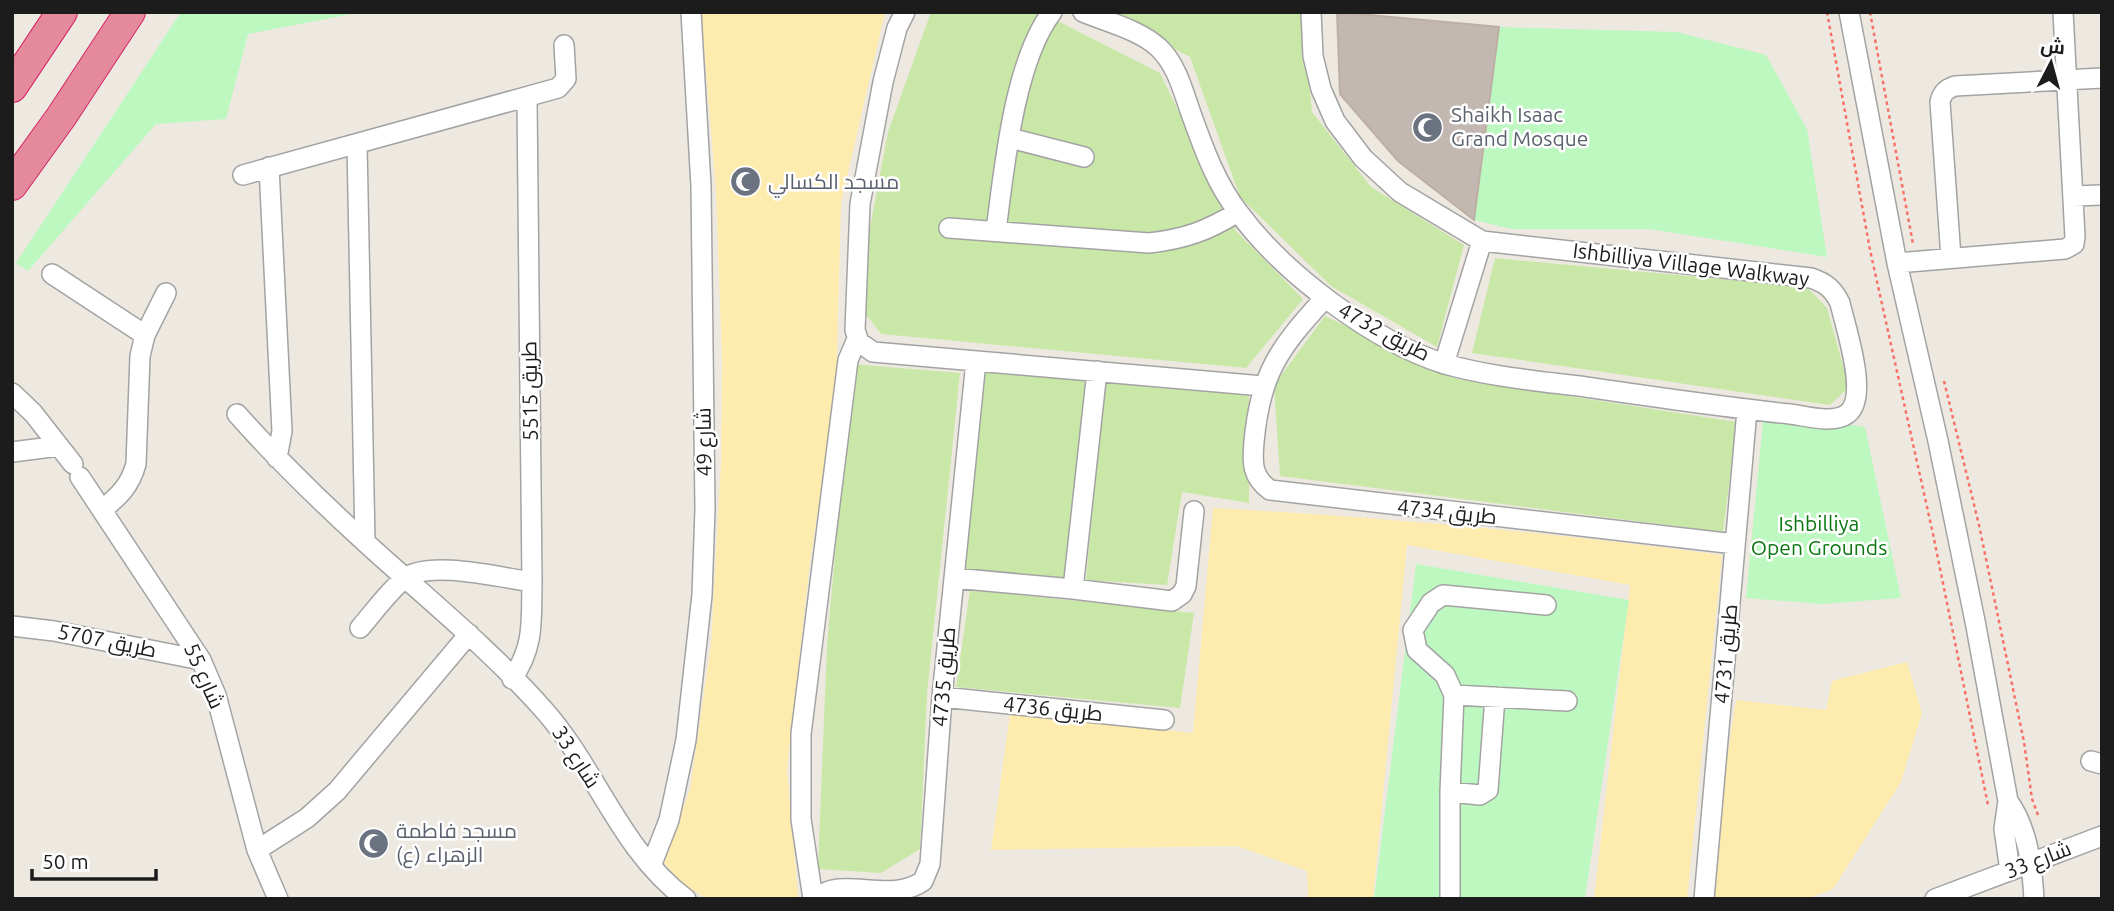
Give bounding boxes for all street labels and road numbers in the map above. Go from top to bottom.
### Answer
street label: Ishbilliya Village Walkway [1571,238,1811,290]
street label: طريق 4732 [1334,297,1434,367]
street label: طريق 5515 [516,341,544,441]
street label: شارع 49 [690,407,719,477]
street label: طريق 4734 [1396,494,1498,530]
street label: طريق 4731 [1709,603,1743,705]
street label: طريق 5707 [55,619,159,663]
street label: طريق 4735 [927,626,961,728]
street label: شارع 55 [177,639,230,713]
street label: طريق 4736 [1002,691,1104,727]
street label: شارع 33 [545,721,606,794]
street label: شارع 33 [2001,835,2075,885]

